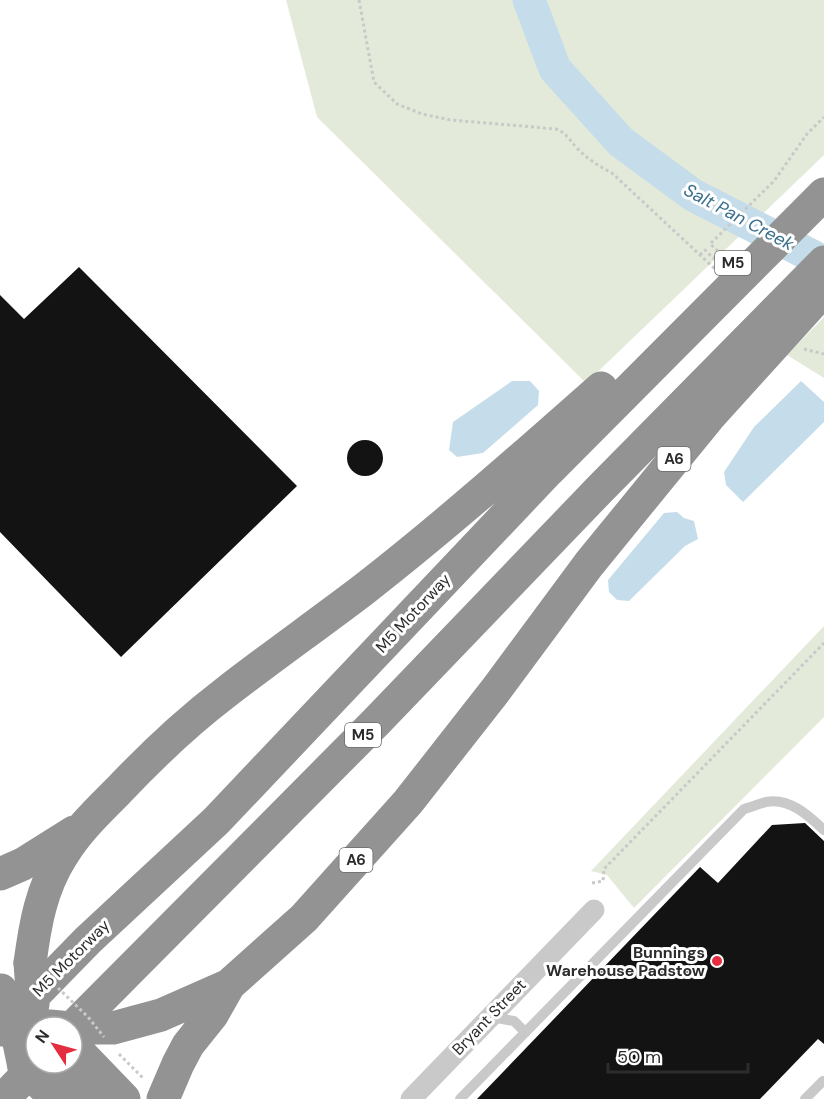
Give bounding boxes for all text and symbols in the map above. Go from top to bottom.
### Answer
water label: Salt Pan Creek [680,178,799,256]
road number: M5 [715,251,751,275]
road number: A6 [658,447,690,471]
street label: M5 Motorway [371,569,455,657]
road number: M5 [345,723,381,747]
road number: A6 [340,848,372,872]
street label: M5 Motorway [28,915,114,1001]
place label: Bunnings Warehouse Padstow [546,942,705,981]
marker: Bunnings Warehouse Padstow [710,954,724,968]
street label: Bryant Street [448,975,530,1059]
north arrow [24,1015,84,1075]
text: N [30,1026,54,1047]
scale bar [608,1036,748,1074]
text: 50 m [617,1045,661,1069]

